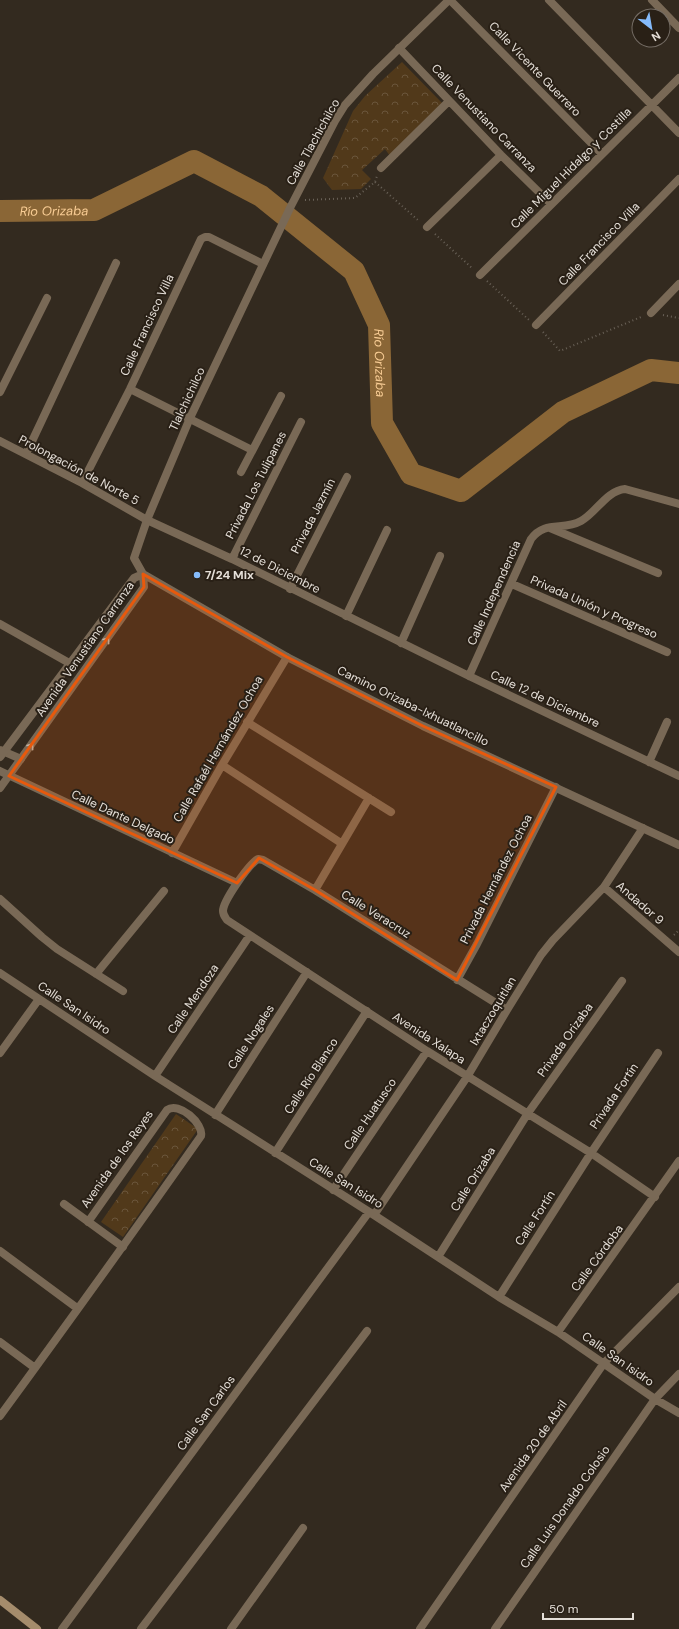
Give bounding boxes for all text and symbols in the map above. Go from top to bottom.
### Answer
north arrow [631,8,671,48]
street label: Calle Vicente Guerrero [485,18,585,120]
text: N [649,29,663,45]
street label: Calle Venustiano Carranza [428,60,540,176]
street label: Calle Tlachichilco [283,96,343,188]
street label: Calle Miguel Hidalgo y Costilla [507,104,635,232]
street label: Calle Francisco Villa [555,199,643,289]
water label: Río Orizaba [20,202,88,220]
street label: Calle Francisco Villa [116,272,178,378]
water label: Río Orizaba [370,328,389,398]
street label: Tlalchichilco [165,365,209,433]
street label: Privada Los Tulipanes [222,428,290,542]
street label: Prolongación de Norte 5 [16,431,142,509]
street label: Privada Jazmín [287,476,339,556]
street label: Calle Independencia [464,538,524,648]
street label: 12 de Diciembre [237,543,323,597]
place label: 7/24 Mix [205,567,254,583]
marker: 7/24 Mix [192,570,202,580]
street label: Privada Unión y Progreso [528,572,660,642]
street label: Avenida Venustiano Carranza [32,578,138,720]
one-way arrow [102,637,109,644]
street label: Camino Orizaba-Ixhuatlancillo [334,662,492,750]
street label: Calle 12 de Diciembre [488,667,602,731]
street label: Calle Rafaél Hernández Ochoa [169,673,267,825]
one-way arrow [26,743,33,750]
street label: Calle Dante Delgado [69,786,177,848]
street label: Privada Hernández Ochoa [456,811,536,947]
street label: Andador 9 [613,878,667,928]
street label: Calle Veracruz [338,886,414,942]
street label: Calle Mendoza [164,961,222,1037]
street label: Ixtaczoquitlan [466,974,520,1048]
street label: Calle San Isidro [34,978,114,1038]
street label: Privada Orizaba [534,1000,596,1080]
street label: Calle Nogales [224,1001,278,1073]
street label: Avenida Xalapa [389,1008,469,1068]
street label: Calle Río Blanco [280,1035,342,1117]
street label: Privada Fortín [586,1060,642,1132]
street label: Calle Huatusco [340,1075,400,1153]
street label: Avenida de los Reyes [77,1107,157,1211]
street label: Calle Orizaba [447,1144,499,1214]
street label: Calle San Isidro [306,1154,386,1212]
street label: Calle Fortín [511,1187,559,1249]
street label: Calle Córdoba [567,1221,627,1295]
street label: Calle San Isidro [579,1328,657,1390]
street label: Calle San Carlos [173,1372,239,1454]
street label: Avenida 20 de Abril [495,1397,571,1495]
street label: Calle Luis Donaldo Colosio [516,1442,614,1572]
scale bar [543,1595,633,1621]
text: 50 m [549,1601,578,1617]

